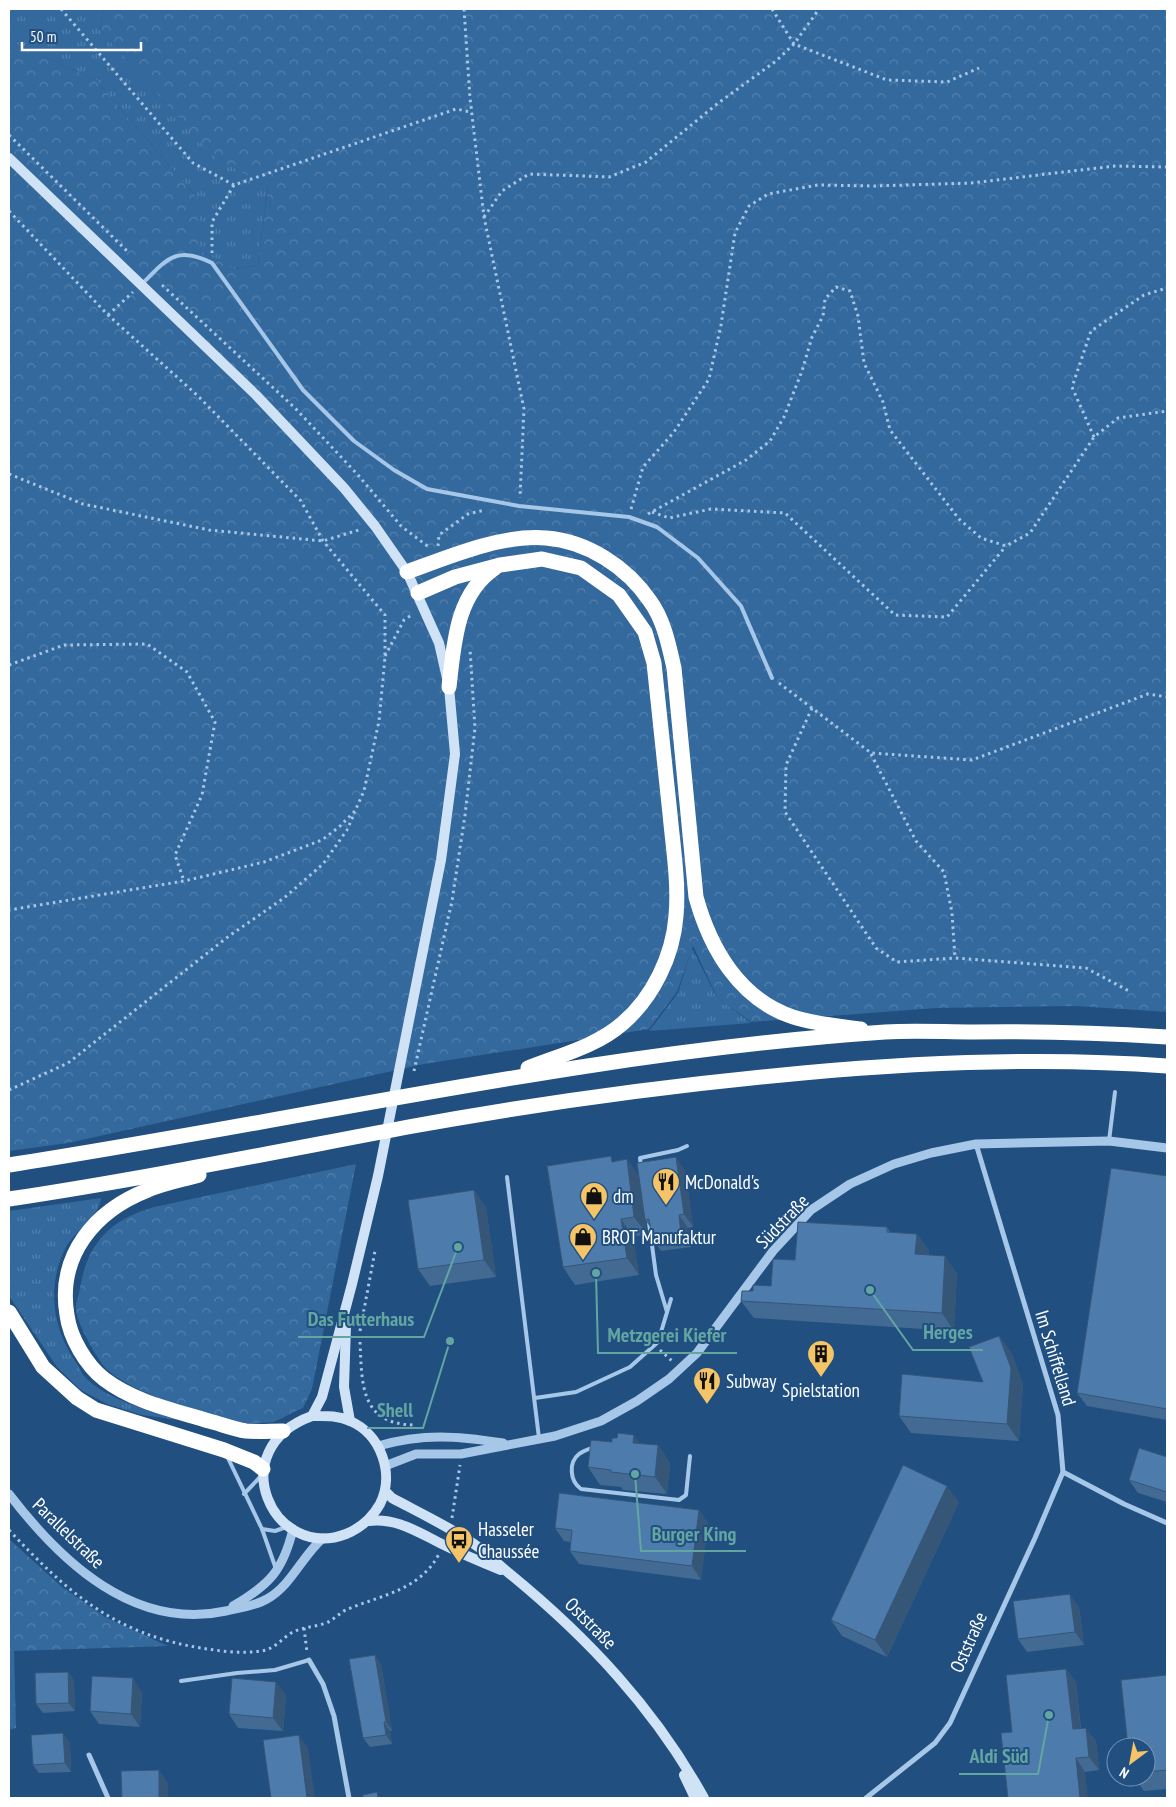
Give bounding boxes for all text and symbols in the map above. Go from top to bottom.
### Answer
scale bar [22,20,141,52]
text: 50 m [30,27,56,46]
restaurant icon: McDonald's [651,1167,681,1206]
place label: McDonald's [685,1170,760,1194]
shop icon: dm [579,1181,609,1220]
place label: dm [613,1184,634,1208]
street label: Südstraße [750,1189,814,1253]
shop icon: BROT Manufaktur [568,1222,598,1261]
place label: BROT Manufaktur [602,1225,717,1249]
callout: Das Futterhaus [298,1302,424,1337]
text: Das Futterhaus [308,1306,414,1332]
street label: Im Schiffelland [1030,1307,1082,1409]
callout: Herges [913,1315,983,1350]
callout: Metzgerei Kiefer [598,1318,737,1353]
text: Herges [923,1319,973,1345]
text: Metzgerei Kiefer [608,1322,727,1348]
building icon: Spielstation [806,1339,836,1378]
restaurant icon: Subway [692,1366,722,1405]
place label: Subway [726,1369,777,1393]
place label: Spielstation [782,1378,860,1402]
callout: Shell [367,1393,423,1428]
text: Shell [377,1397,413,1423]
street label: Parallelstraße [28,1493,110,1573]
callout: Burger King [641,1516,746,1551]
place label: Hasseler Chaussée [478,1517,539,1563]
text: Burger King [652,1521,736,1547]
bus stop icon: Hasseler Chaussée [444,1525,474,1564]
street label: Oststraße [560,1592,622,1654]
street label: Oststraße [944,1608,992,1676]
north arrow [1106,1737,1156,1787]
callout: Aldi Süd [959,1739,1038,1774]
text: Aldi Süd [969,1743,1029,1769]
text: N [1116,1763,1132,1783]

